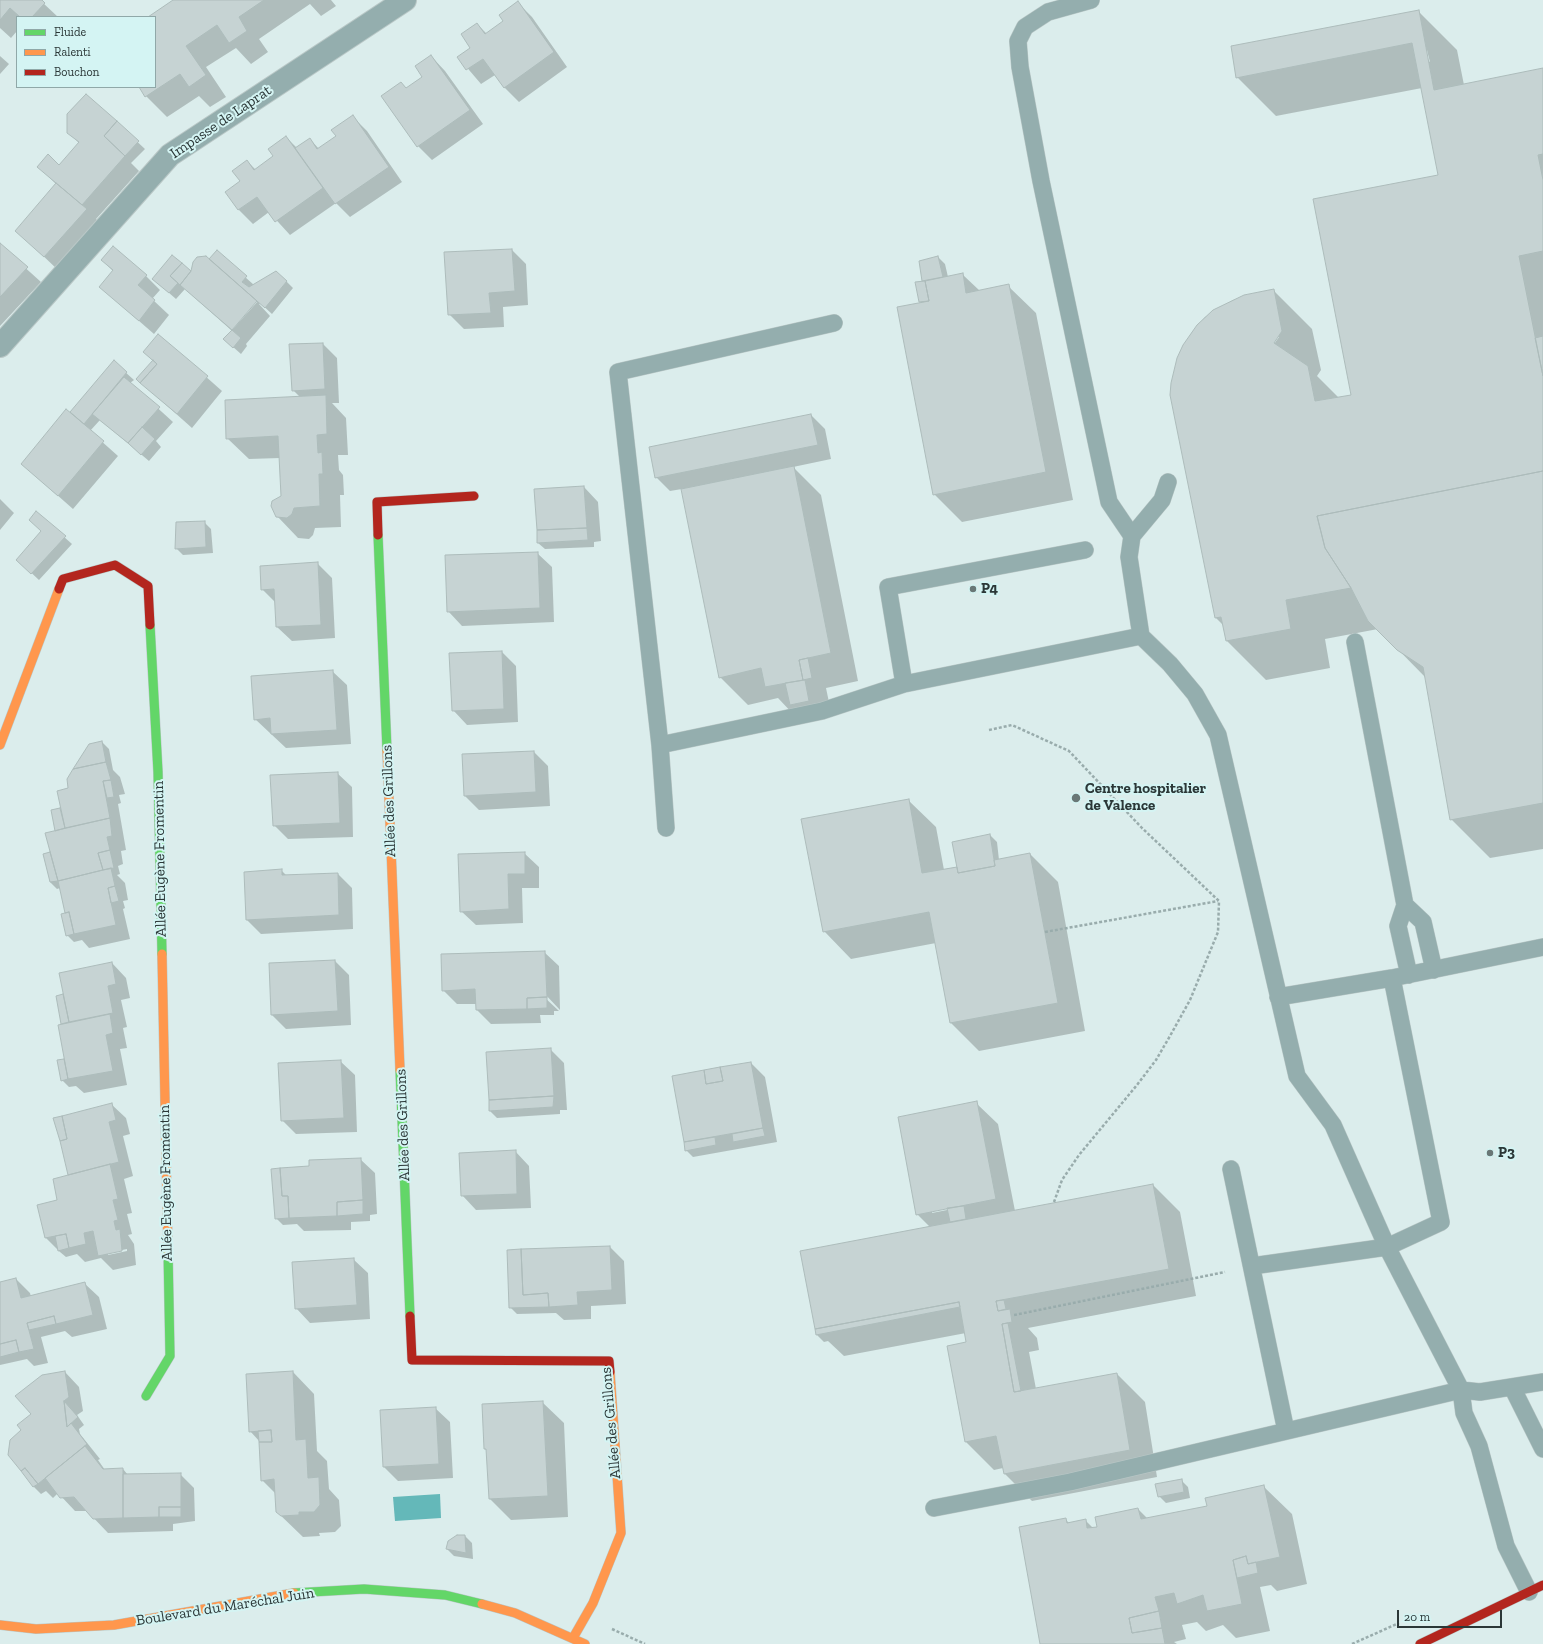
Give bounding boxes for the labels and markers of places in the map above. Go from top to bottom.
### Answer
place label: P4 [981,580,998,598]
marker: P4 [968,584,978,594]
place label: Centre hospitalier de Valence [1085,780,1206,815]
marker: Centre hospitalier de Valence [1070,792,1082,804]
place label: P3 [1498,1144,1515,1162]
marker: P3 [1485,1148,1495,1158]

